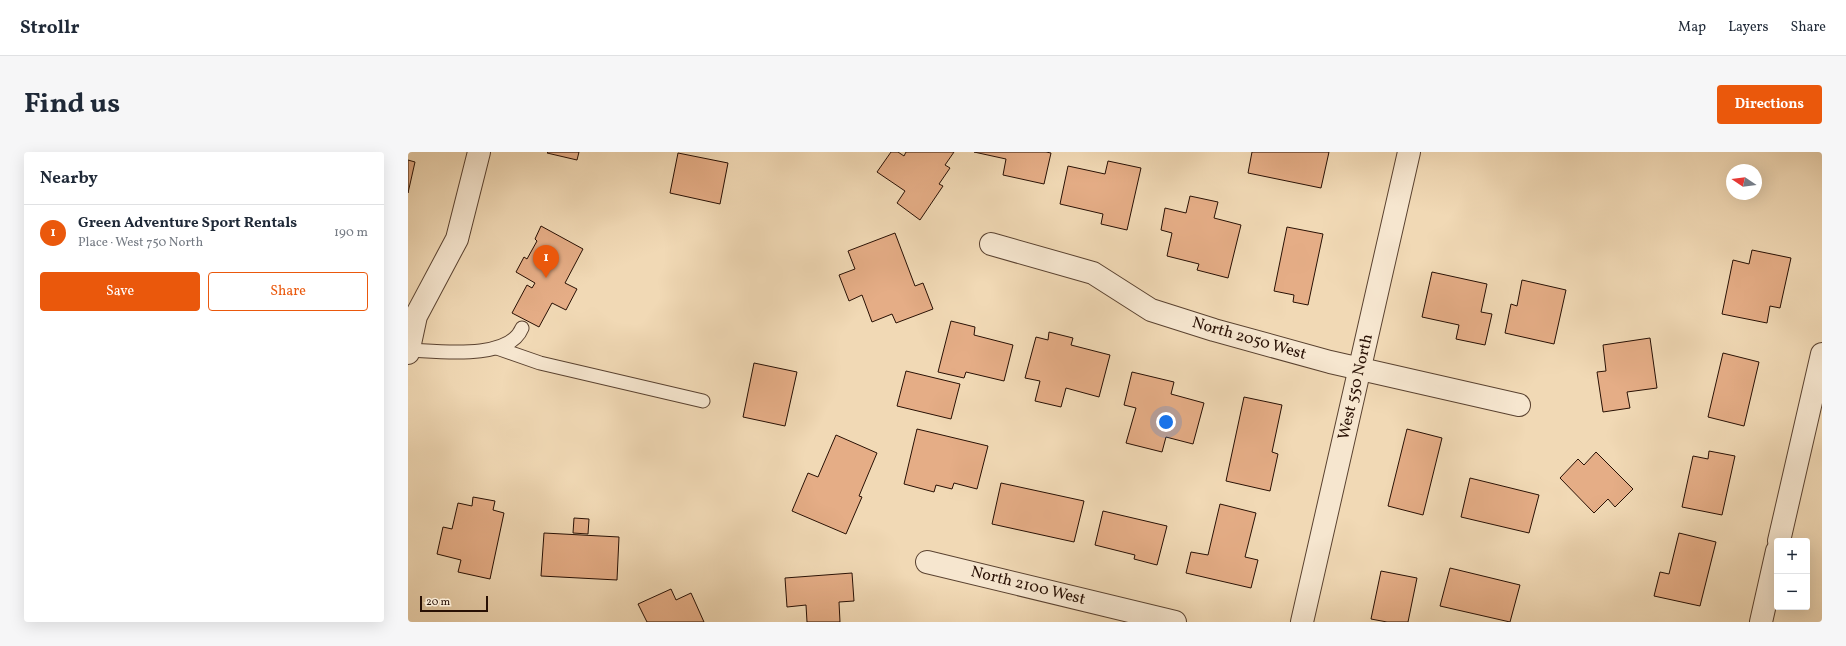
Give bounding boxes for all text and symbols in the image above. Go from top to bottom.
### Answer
text: Strollr [20,15,80,41]
text: Map [1678,18,1706,37]
text: Layers [1728,18,1768,37]
text: Share [1790,18,1826,37]
text: Find us [24,85,120,124]
button: Directions [1717,85,1822,124]
north arrow [1726,164,1762,200]
text: Nearby [40,167,98,190]
text: Green Adventure Sport Rentals [78,213,297,234]
text: 1 [50,224,56,242]
text: 190 m [334,224,368,242]
text: Place · West 750 North [78,234,203,252]
pin: 1 [533,245,559,278]
button: Save [40,272,200,311]
button: Share [208,272,368,311]
street label: North 2050 West [1189,312,1309,366]
street label: West 550 North [1333,332,1379,442]
your location [1156,412,1176,432]
map controls [1774,538,1810,610]
button: + [1774,538,1810,574]
street label: North 2100 West [968,561,1088,611]
button: − [1774,574,1810,610]
scale bar [420,594,488,613]
text: 20 m [426,595,450,610]

